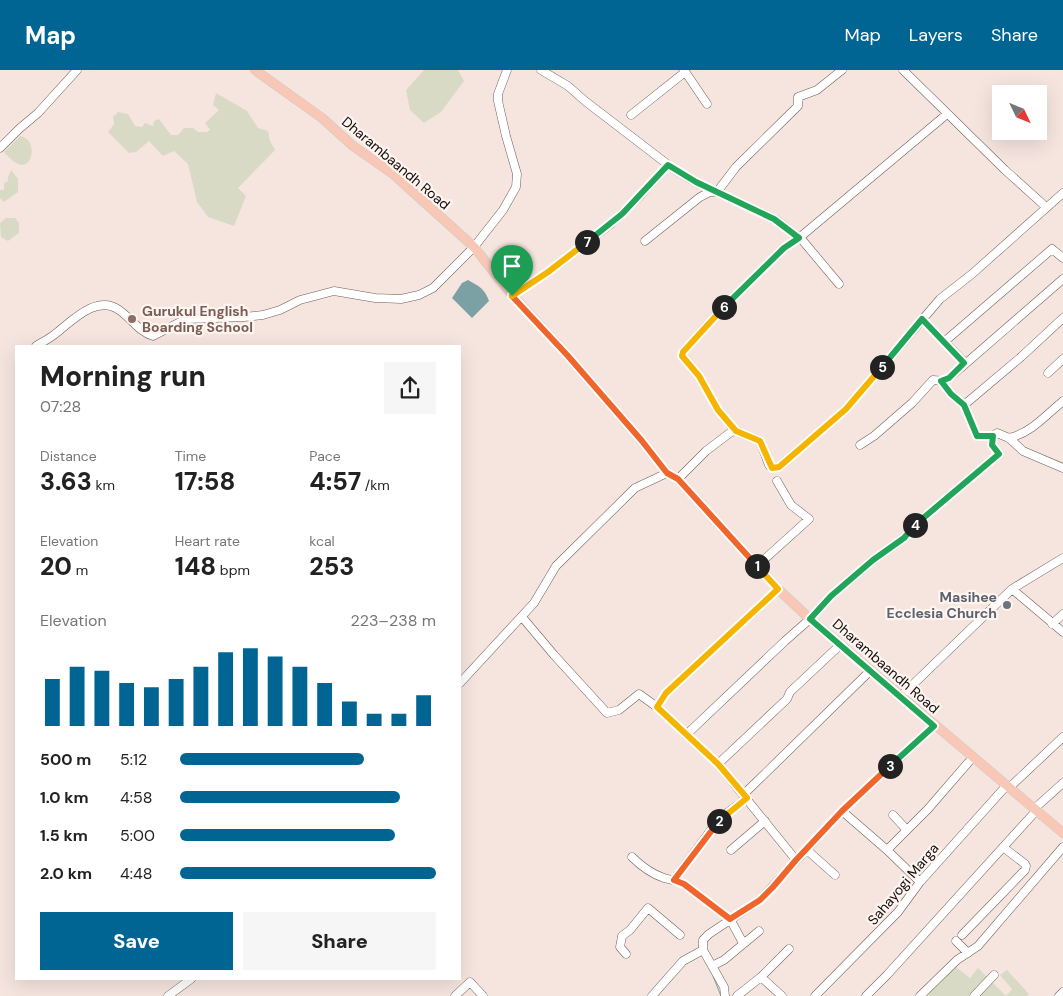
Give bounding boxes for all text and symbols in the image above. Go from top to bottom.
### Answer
text: Map [25,20,76,51]
text: Map [845,23,881,47]
text: Layers [909,23,963,47]
text: Share [991,23,1038,47]
north arrow [992,85,1048,140]
map controls [992,85,1047,140]
street label: Dharambaandh Road [338,112,454,214]
pin: 7 [574,230,600,254]
text: 7 [584,233,591,251]
pin [491,245,533,296]
icon: arrive [498,252,526,280]
pin: 6 [712,294,736,320]
text: 6 [720,298,729,316]
place label: Gurukul English Boarding School [142,302,253,336]
marker: Gurukul English Boarding School [126,313,138,325]
pin: 5 [870,354,894,380]
text: Morning run [40,358,206,395]
text: 5 [878,358,887,376]
button: share [384,362,436,414]
text: 07:28 [40,396,81,417]
text: Distance [40,447,97,465]
text: Time [175,447,206,465]
text: Pace [309,447,341,465]
text: 3.63 [40,465,92,498]
text: 17:58 [175,465,235,498]
text: 4:57 [309,465,361,498]
text: km [92,476,115,494]
text: /km [361,476,390,494]
pin: 4 [902,512,928,538]
text: 4 [911,516,920,534]
text: Elevation [40,532,98,550]
text: Heart rate [175,532,240,550]
text: kcal [309,532,335,550]
text: 20 [40,550,72,583]
text: 148 [175,550,216,583]
text: 253 [309,550,354,583]
pin: 1 [744,554,770,578]
text: 1 [755,557,760,575]
text: m [72,561,88,579]
text: bpm [216,561,250,579]
place label: Masihee Ecclesia Church [887,588,997,622]
marker: Masihee Ecclesia Church [1001,599,1013,611]
text: Elevation [40,610,107,631]
text: 223–238 m [350,610,436,631]
street label: Dharambaandh Road [829,615,943,717]
text: 500 m [40,749,91,770]
text: 5:12 [120,749,147,770]
pin: 3 [878,754,902,778]
text: 3 [886,757,895,775]
text: 1.0 km [40,787,89,808]
text: 4:58 [120,787,152,808]
pin: 2 [706,808,732,834]
text: 2 [715,812,724,830]
text: 1.5 km [40,825,88,846]
text: 5:00 [120,825,155,846]
street label: Sahayogi Marga [864,840,942,928]
text: 2.0 km [40,863,92,884]
text: 4:48 [120,863,152,884]
button: Save [40,912,233,970]
button: Share [243,912,436,970]

